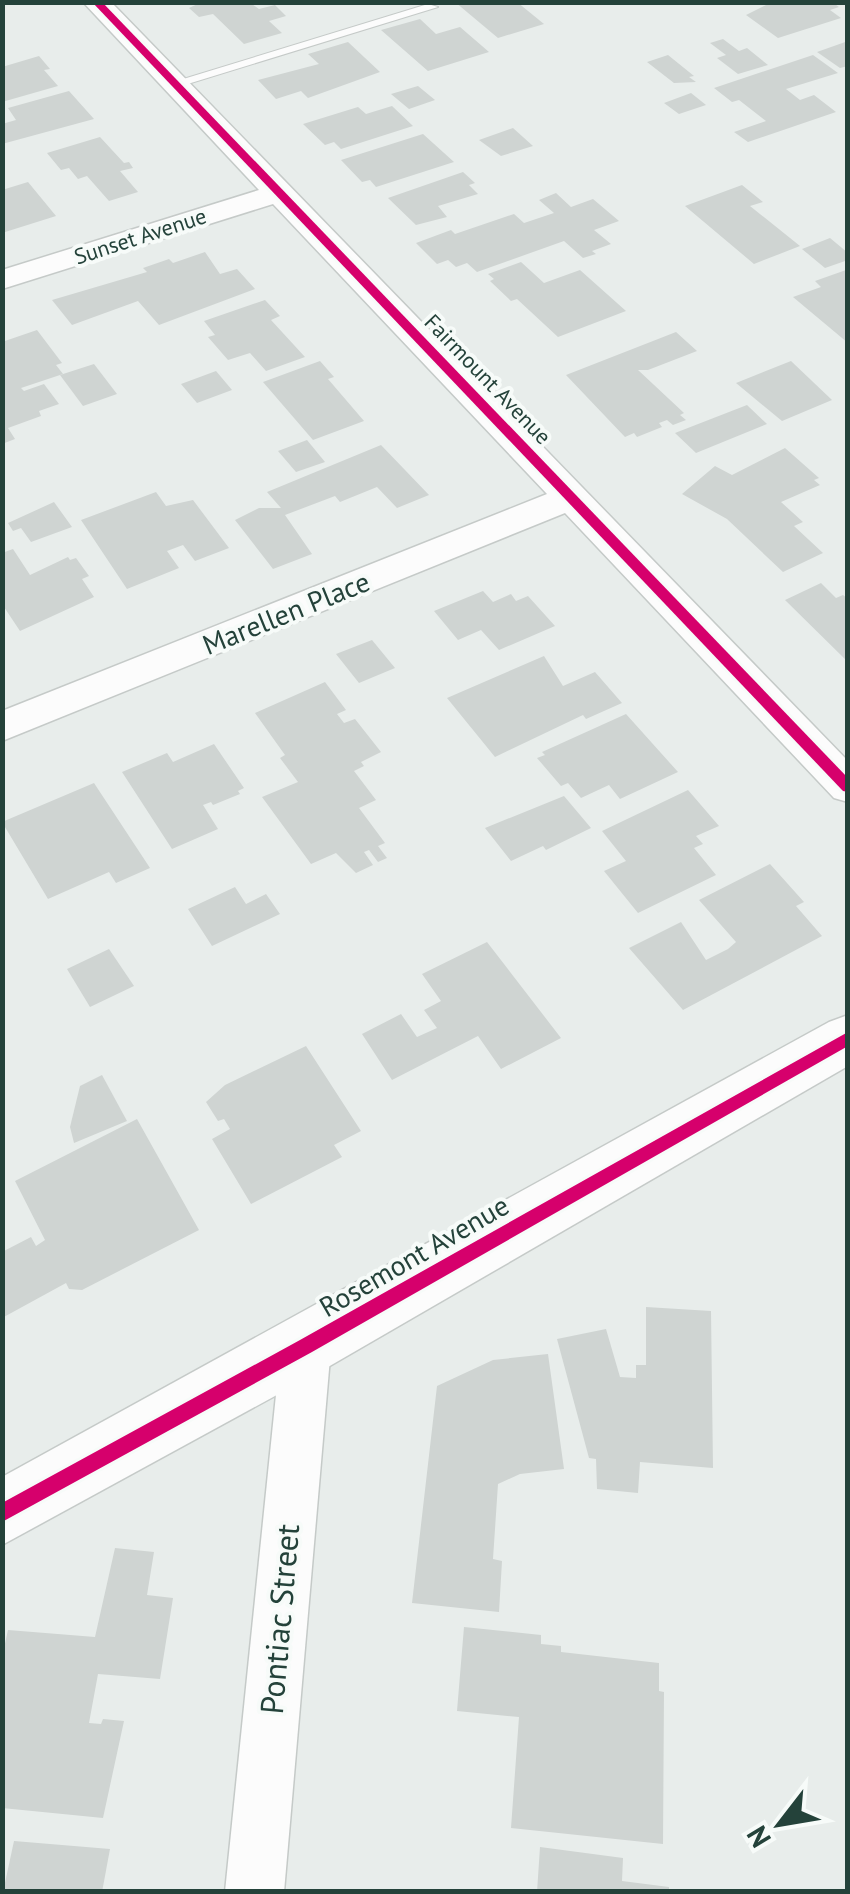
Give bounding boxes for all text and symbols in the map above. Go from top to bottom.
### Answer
street label: Sunset Avenue [70,201,210,271]
street label: Fairmount Avenue [419,308,557,450]
street label: Marellen Place [197,562,375,663]
street label: Rosemont Avenue [312,1186,515,1325]
street label: Pontiac Street [250,1522,308,1716]
north arrow [730,1774,830,1874]
text: N [738,1820,779,1855]

